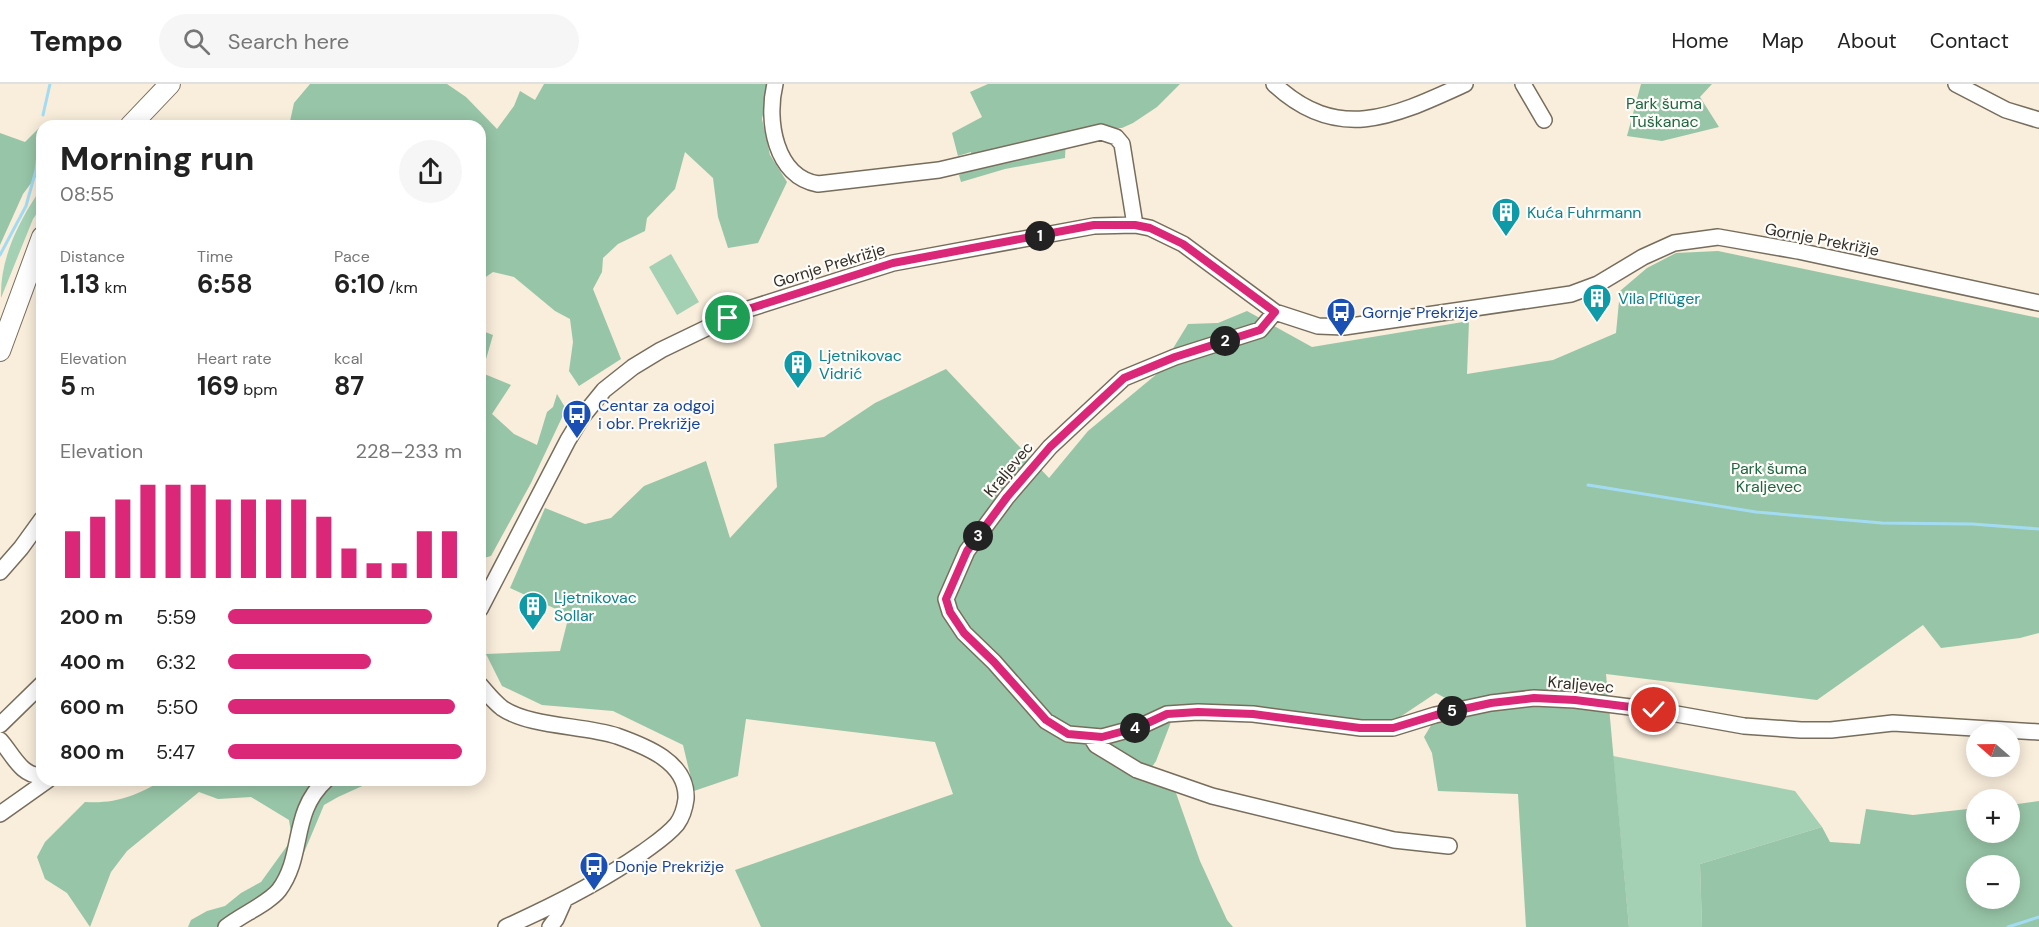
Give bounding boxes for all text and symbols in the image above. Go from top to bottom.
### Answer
search box [159,14,579,68]
text: Tempo [30,23,123,60]
icon: search [180,25,213,58]
text: Search here [228,27,349,56]
text: Home [1671,27,1729,55]
text: Map [1762,27,1804,55]
text: About [1837,27,1897,55]
text: Contact [1930,27,2009,55]
park label: Park šuma Tuškanac [1626,93,1702,132]
text: Morning run [60,137,254,180]
button: share [399,140,462,203]
text: 08:55 [60,181,114,207]
building icon: Kuća Fuhrmann [1490,196,1522,238]
place label: Kuća Fuhrmann [1527,202,1642,223]
street label: Gornje Prekrižje [1763,218,1881,261]
pin: 1 [1025,221,1055,251]
text: 1 [1037,225,1043,246]
street label: Gornje Prekrižje [771,238,888,292]
text: Distance [60,246,125,267]
text: Time [197,246,233,267]
text: Pace [334,246,370,267]
text: 1.13 [60,267,100,301]
text: 6:58 [197,267,253,301]
text: 6:10 [334,267,385,301]
text: km [100,277,127,298]
text: /km [385,277,418,298]
building icon: Vila Pflüger [1581,282,1613,324]
place label: Vila Pflüger [1618,288,1700,309]
pin [702,292,753,343]
bus stop icon: Gornje Prekrižje [1325,296,1357,338]
icon: arrive [711,301,744,334]
place label: Gornje Prekrižje [1362,302,1478,323]
pin: 2 [1210,326,1240,356]
text: 2 [1220,330,1230,351]
place label: Ljetnikovac Vidrić [819,345,902,384]
text: Elevation [60,348,127,369]
text: Heart rate [197,348,272,369]
text: kcal [334,348,363,369]
building icon: Ljetnikovac Vidrić [782,348,814,390]
text: 5 [60,369,76,403]
text: 169 [197,369,239,403]
text: 87 [334,369,364,403]
text: m [76,379,95,400]
text: bpm [239,379,278,400]
place label: Centar za odgoj i obr. Prekrižje [598,395,715,434]
bus stop icon: Centar za odgoj i obr. Prekrižje [561,398,593,440]
street label: Kraljevec [979,437,1038,502]
text: Elevation [60,438,143,464]
text: 228–233 m [355,438,462,464]
park label: Park šuma Kraljevec [1731,458,1807,497]
pin: 3 [963,521,993,551]
text: 3 [973,525,983,546]
place label: Ljetnikovac Sollar [554,587,637,626]
building icon: Ljetnikovac Sollar [517,590,549,632]
text: 200 m [60,604,123,630]
text: 5:59 [156,604,196,630]
text: 400 m [60,649,125,675]
text: 6:32 [156,649,196,675]
street label: Kraljevec [1547,671,1615,698]
pin [1628,684,1679,735]
icon: check [1637,693,1670,726]
text: 600 m [60,694,124,720]
text: 5:50 [156,694,198,720]
pin: 5 [1437,696,1467,726]
text: 5 [1447,700,1457,721]
pin: 4 [1120,713,1150,743]
text: 4 [1130,717,1140,738]
north arrow [1966,723,2020,777]
map controls [1966,723,2020,909]
text: 800 m [60,739,124,765]
text: 5:47 [156,739,195,765]
button: + [1966,789,2020,843]
bus stop icon: Donje Prekrižje [578,850,610,892]
button: − [1966,855,2020,909]
place label: Donje Prekrižje [615,856,724,877]

